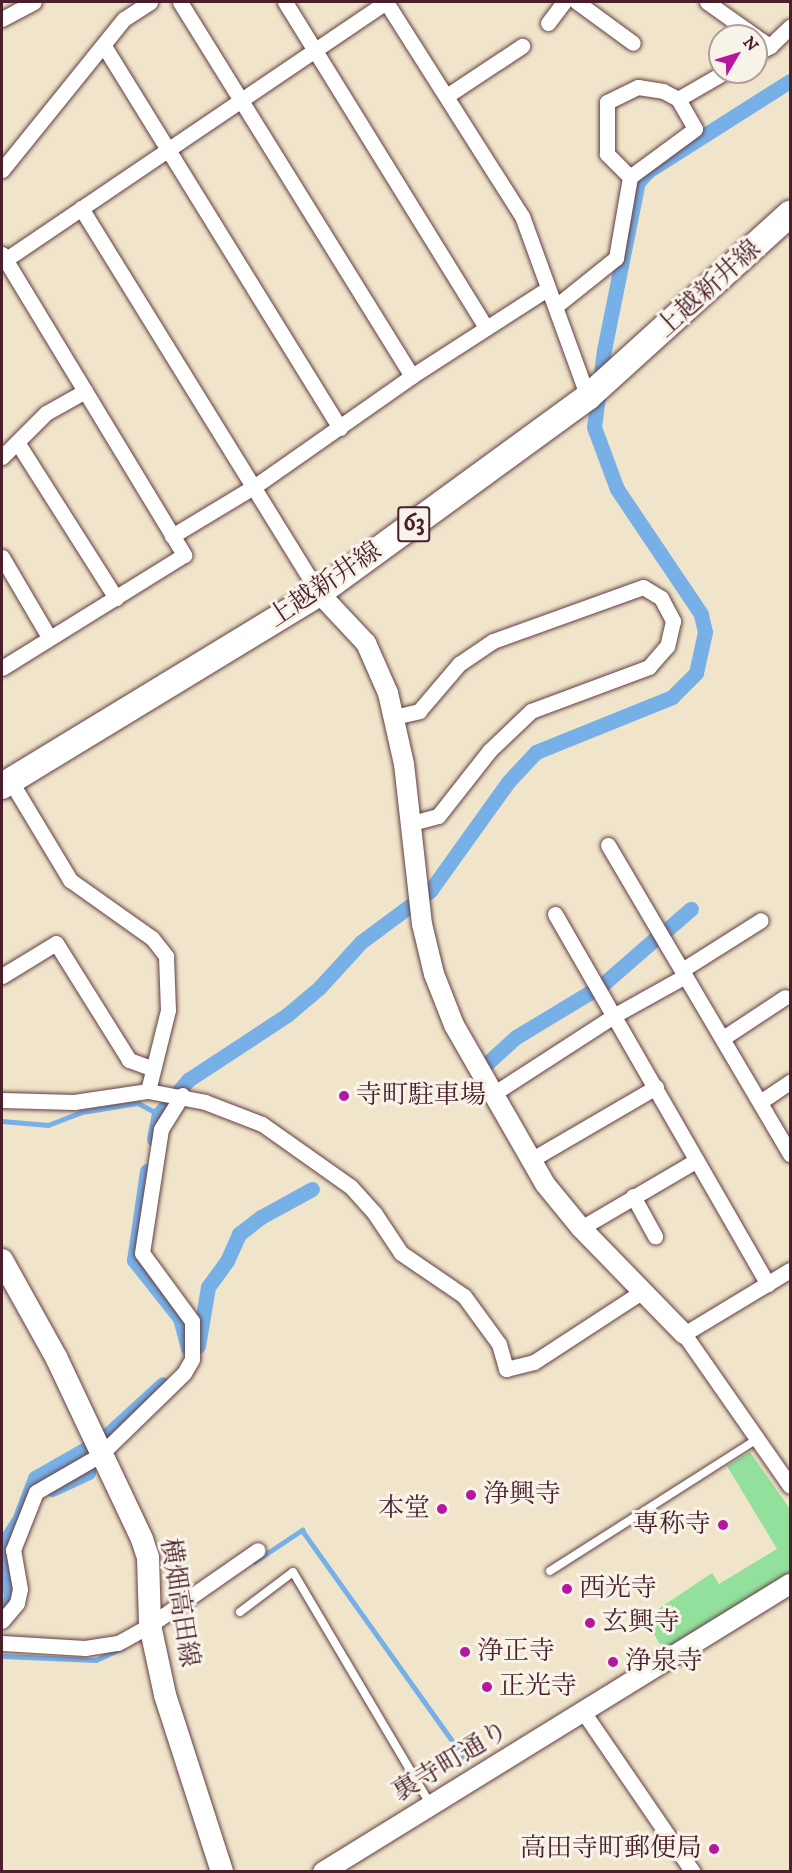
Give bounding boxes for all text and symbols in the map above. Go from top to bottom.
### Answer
north arrow [708,24,768,84]
text: N [739,33,763,55]
street label: 上越新井線 [650,234,768,344]
road number: 63 [396,503,432,545]
street label: 上越新井線 [262,536,388,634]
place label: 寺町駐車場 [356,1080,486,1112]
marker: 寺町駐車場 [337,1089,351,1103]
place label: 浄興寺 [483,1479,561,1511]
marker: 浄興寺 [464,1488,478,1502]
place label: 本堂 [378,1493,430,1525]
marker: 本堂 [435,1502,449,1516]
place label: 専称寺 [633,1509,711,1541]
marker: 専称寺 [716,1518,730,1532]
street label: 横畑高田線 [153,1536,205,1670]
place label: 西光寺 [579,1573,657,1605]
marker: 西光寺 [560,1582,574,1596]
place label: 玄興寺 [602,1607,680,1639]
marker: 玄興寺 [583,1616,597,1630]
place label: 浄正寺 [477,1636,555,1668]
marker: 浄正寺 [458,1645,472,1659]
place label: 浄泉寺 [625,1646,703,1678]
marker: 浄泉寺 [606,1655,620,1669]
place label: 正光寺 [499,1671,577,1703]
marker: 正光寺 [480,1680,494,1694]
street label: 裏寺町通り [387,1715,515,1809]
place label: 高田寺町郵便局 [520,1833,702,1865]
marker: 高田寺町郵便局 [707,1842,721,1856]

